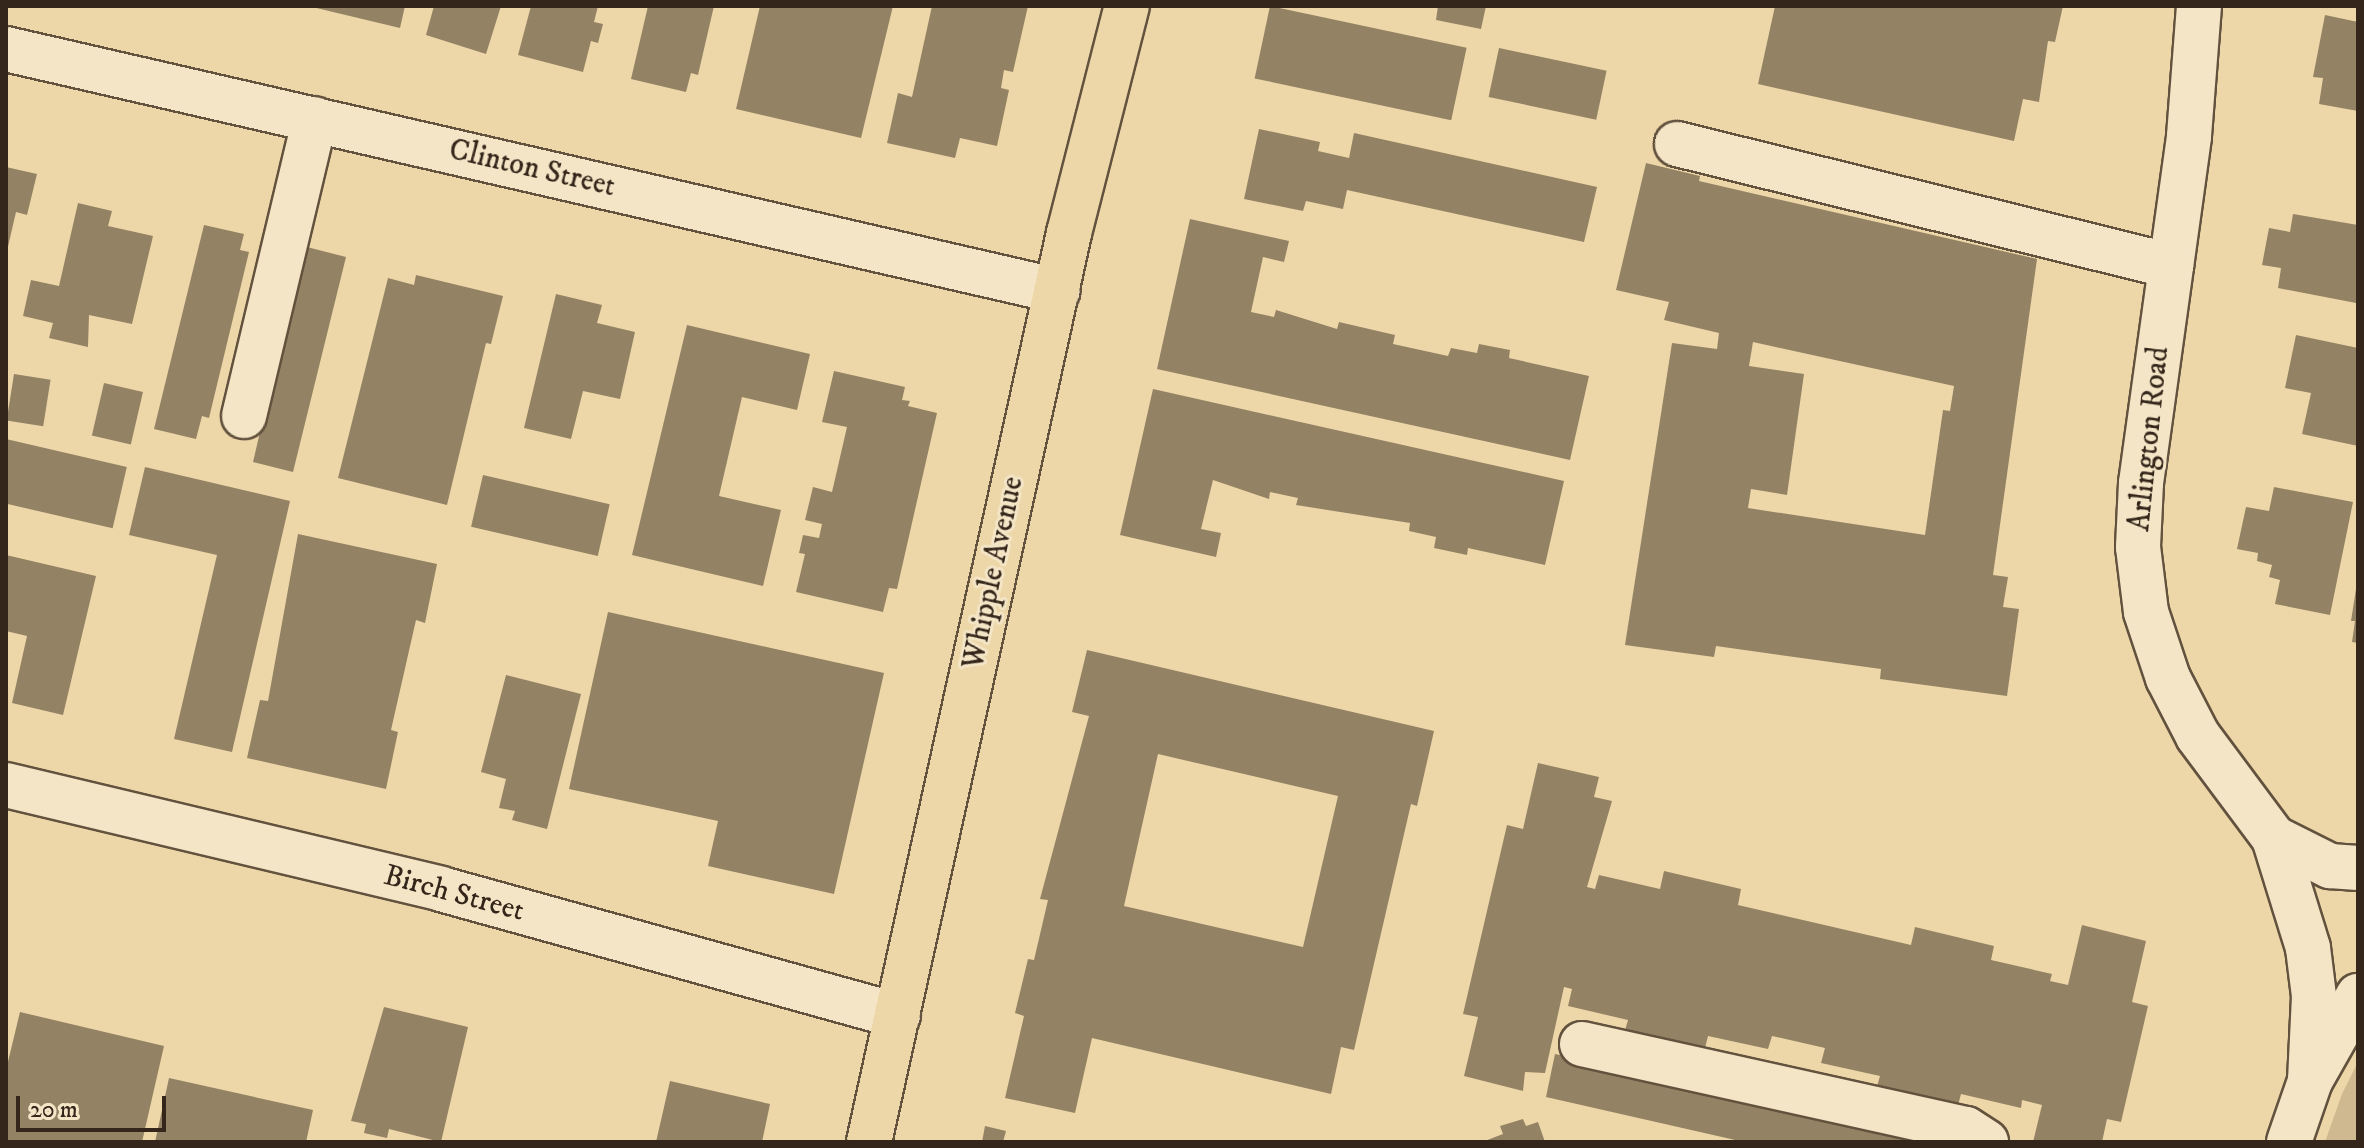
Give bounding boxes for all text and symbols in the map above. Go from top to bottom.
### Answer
street label: Clinton Street [445,132,619,206]
street label: Arlington Road [2122,345,2178,533]
street label: Whipple Avenue [956,473,1032,673]
street label: Birch Street [380,858,528,930]
scale bar [20,1080,170,1130]
text: 20 m [30,1095,78,1125]

